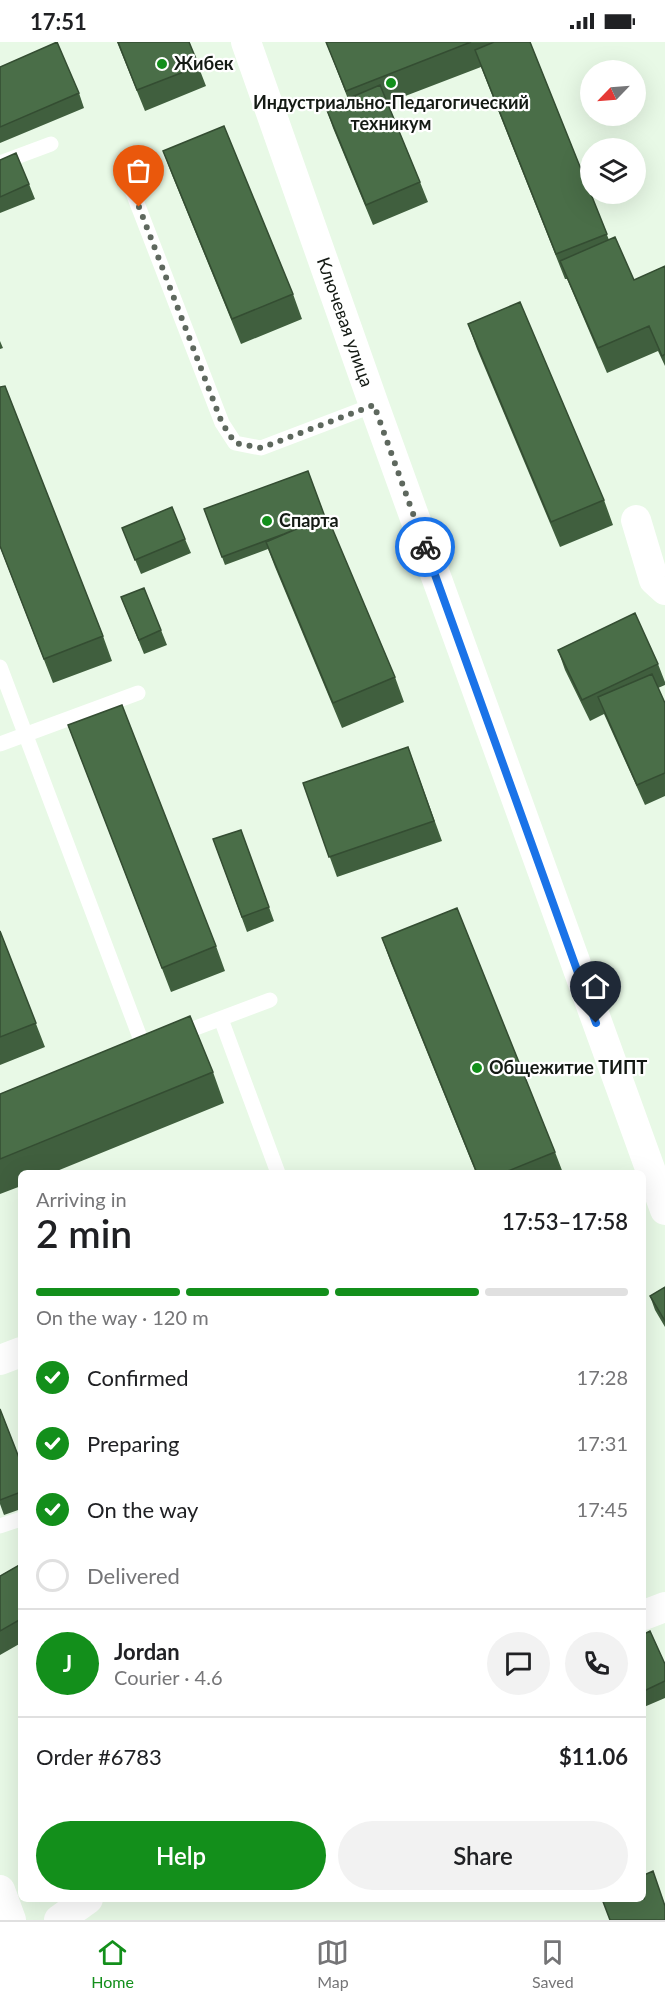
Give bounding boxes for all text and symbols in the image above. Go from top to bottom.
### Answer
text: 17:51 [30,8,87,35]
place label: Жибек [174,52,234,74]
marker: Жибек [155,57,169,71]
north arrow [580,60,646,126]
map controls [580,60,646,204]
marker: Индустриально-Педагогический техникум [384,76,398,90]
place label: Индустриально-Педагогический техникум [253,91,529,134]
button: layers [580,138,646,204]
pin [113,145,164,207]
icon: bag [122,154,155,187]
street label: Ключевая улица [313,254,379,390]
place label: Спарта [279,509,339,531]
marker: Спарта [260,514,274,528]
courier [395,517,455,577]
icon: bike [409,531,442,564]
pin [570,961,621,1023]
icon: home [579,970,612,1003]
place label: Общежитие ТИПТ [489,1056,647,1078]
marker: Общежитие ТИПТ [470,1061,484,1075]
text: Arriving in [36,1187,127,1211]
text: 17:53–17:58 [502,1208,628,1235]
text: 2 min [36,1210,132,1256]
text: On the way · 120 m [36,1305,209,1329]
icon: check [36,1361,69,1394]
text: Confirmed [87,1364,189,1391]
text: 17:28 [577,1365,628,1389]
icon: check [36,1427,69,1460]
text: Preparing [87,1430,179,1457]
text: 17:31 [577,1431,628,1455]
icon: check [36,1493,69,1526]
text: On the way [87,1496,198,1523]
text: 17:45 [577,1497,628,1521]
text: Delivered [87,1562,180,1589]
button: chat [487,1632,550,1695]
button: phone [565,1632,628,1695]
text: Jordan [114,1638,180,1665]
text: J [63,1650,72,1677]
text: Courier · 4.6 [114,1665,223,1689]
text: Order #6783 [36,1743,162,1770]
text: $11.06 [559,1743,628,1770]
button: Help [36,1821,326,1890]
button: Share [338,1821,628,1890]
tab: Home [91,1936,134,1991]
tab: Map [316,1936,349,1991]
tab: Saved [532,1936,574,1991]

